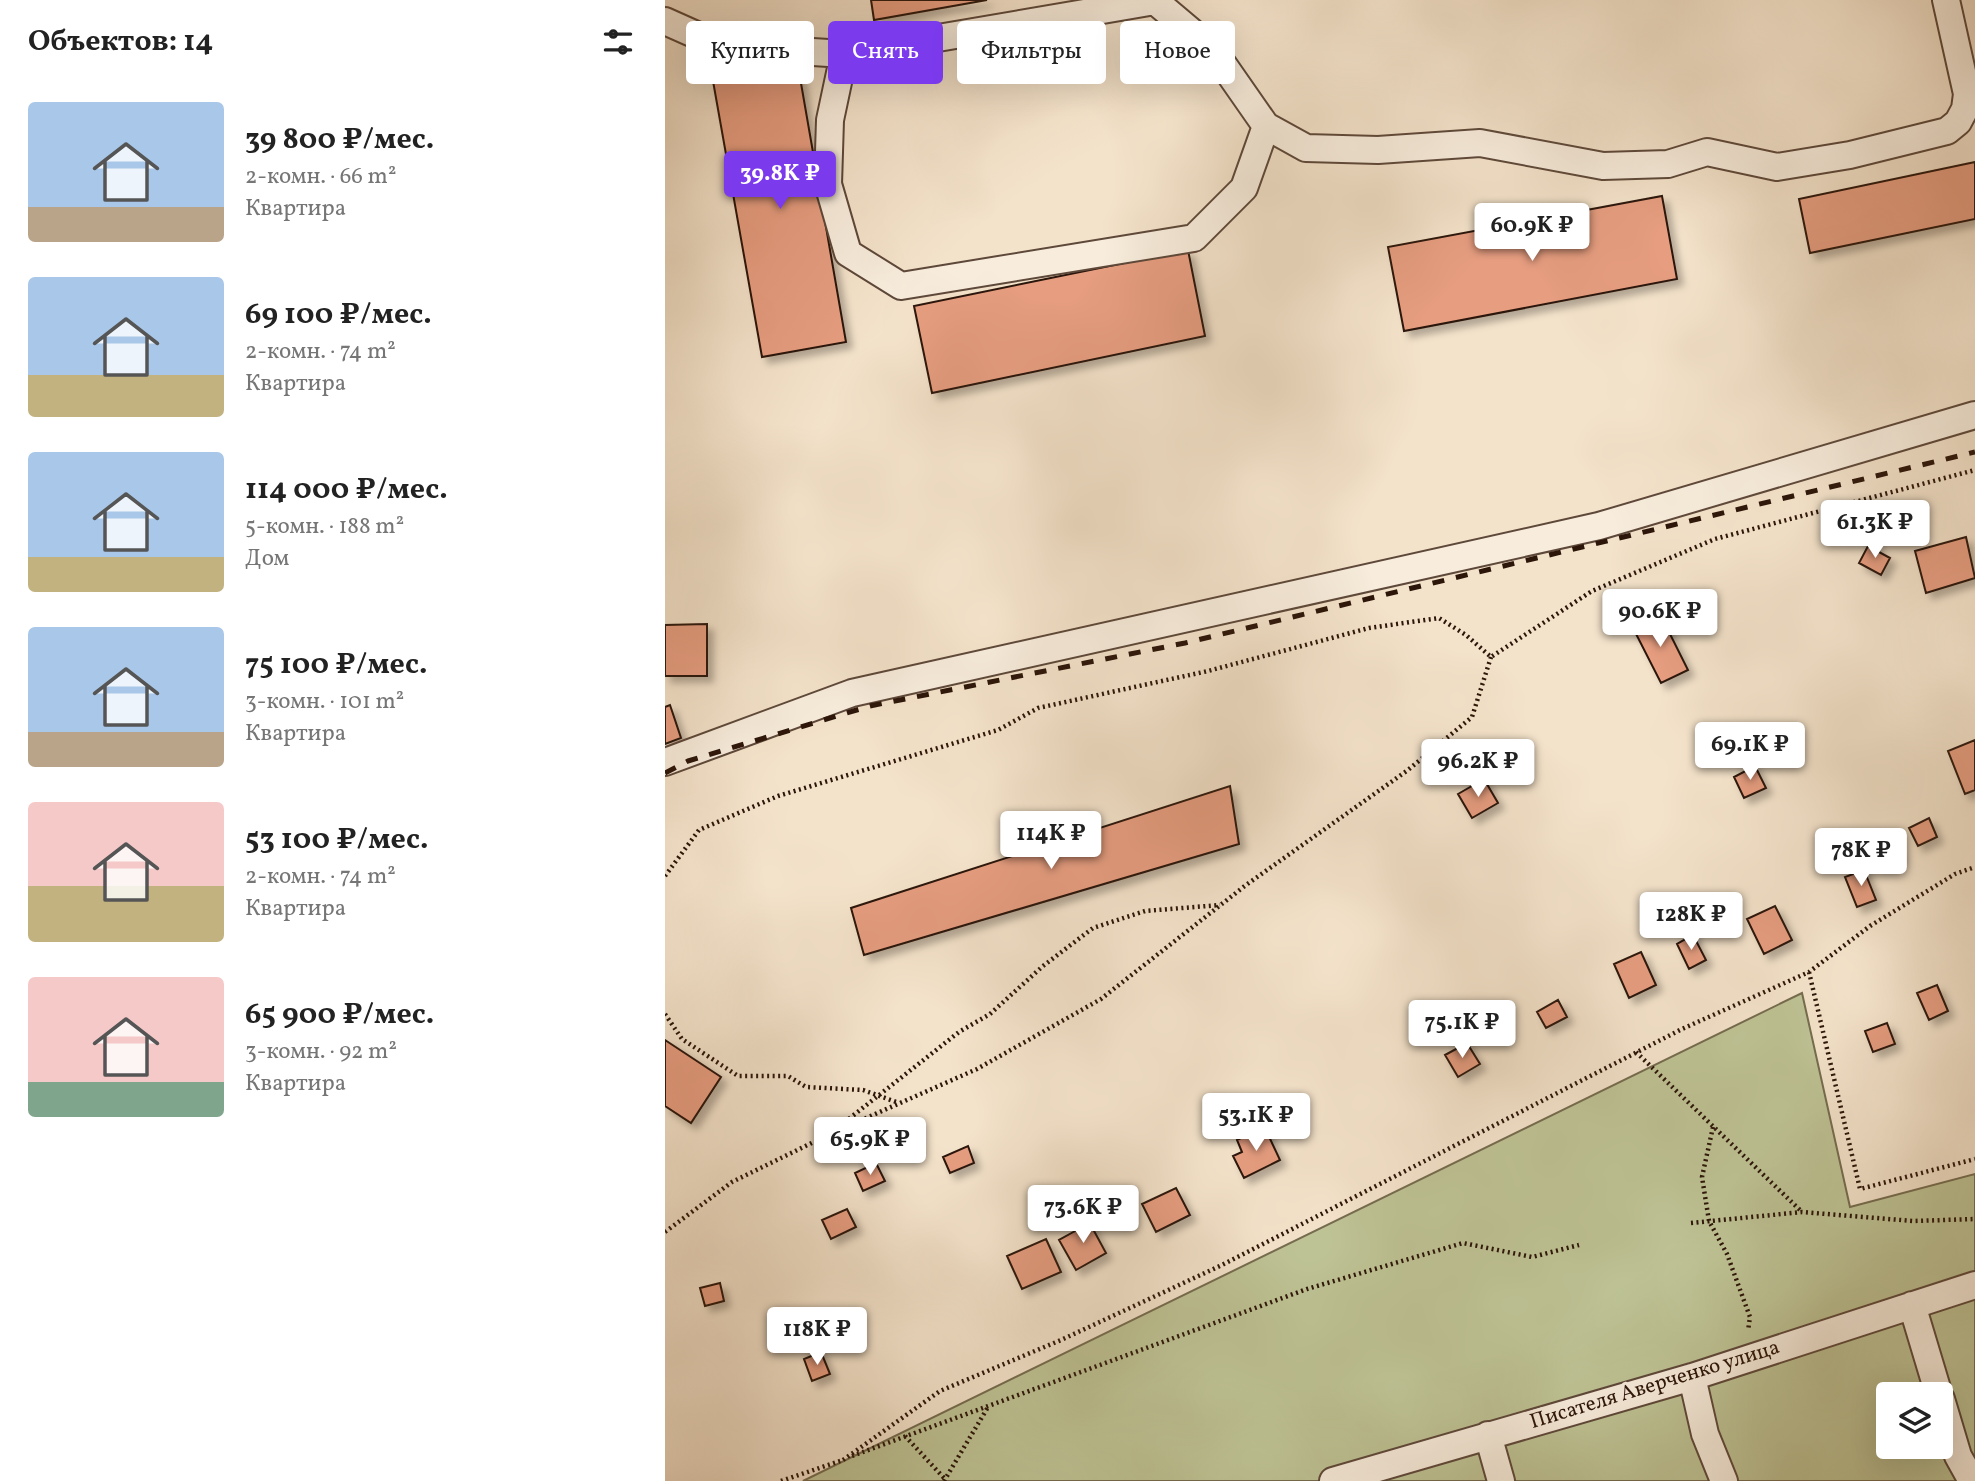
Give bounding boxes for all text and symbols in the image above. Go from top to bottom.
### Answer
text: Объектов: 14 [28,21,213,63]
chip: Купить [686,21,814,84]
chip: Снять [828,21,943,84]
chip: Фильтры [957,21,1106,84]
chip: Новое [1120,21,1235,84]
icon: filters [599,23,637,61]
text: 39 800 ₽/мес. [245,119,434,161]
icon: home [84,130,168,214]
pin: 39.8K ₽ [715,152,845,211]
text: 39.8K ₽ [740,158,820,190]
text: 2-комн. · 66 m² [245,161,396,193]
text: Квартира [245,193,346,225]
pin: 60.9K ₽ [1467,204,1597,263]
text: 60.9K ₽ [1490,210,1574,242]
text: 69 100 ₽/мес. [245,294,432,336]
icon: home [84,305,168,389]
text: 2-комн. · 74 m² [245,336,396,368]
text: Квартира [245,368,346,400]
text: 114 000 ₽/мес. [245,469,448,511]
icon: home [84,480,168,564]
pin: 61.3K ₽ [1810,500,1940,560]
text: 61.3K ₽ [1837,507,1913,539]
text: 5-комн. · 188 m² [245,511,404,543]
text: Дом [245,543,289,575]
pin: 90.6K ₽ [1595,590,1725,649]
text: 90.6K ₽ [1618,596,1702,628]
text: 75 100 ₽/мес. [245,644,427,686]
icon: home [84,655,168,739]
text: 3-комн. · 101 m² [245,686,404,718]
text: Квартира [245,718,346,750]
pin: 69.1K ₽ [1685,722,1815,782]
text: 69.1K ₽ [1711,729,1789,761]
pin: 96.2K ₽ [1413,740,1543,799]
text: 96.2K ₽ [1437,746,1519,778]
pin: 114K ₽ [994,812,1108,871]
text: 114K ₽ [1016,818,1086,850]
text: 53 100 ₽/мес. [245,819,428,861]
pin: 78K ₽ [1812,828,1910,888]
icon: home [84,830,168,914]
text: 78K ₽ [1831,835,1891,867]
text: 2-комн. · 74 m² [245,861,396,893]
pin: 128K ₽ [1634,892,1748,952]
text: Квартира [245,893,346,925]
text: 128K ₽ [1656,899,1726,931]
text: 65 900 ₽/мес. [245,994,434,1036]
pin: 75.1K ₽ [1397,1000,1527,1060]
icon: home [84,1005,168,1089]
text: 75.1K ₽ [1425,1007,1499,1039]
text: 3-комн. · 92 m² [245,1036,397,1068]
text: Квартира [245,1068,346,1100]
pin: 53.1K ₽ [1191,1094,1321,1153]
text: 53.1K ₽ [1218,1100,1294,1132]
pin: 65.9K ₽ [805,1118,935,1177]
text: 65.9K ₽ [830,1124,910,1156]
pin: 73.6K ₽ [1018,1186,1148,1245]
text: 73.6K ₽ [1044,1192,1122,1224]
pin: 118K ₽ [760,1308,874,1367]
text: 118K ₽ [783,1314,851,1346]
street label: Писателя Аверченко улица [1527,1333,1783,1437]
map controls [1876,1382,1953,1459]
button: layers [1876,1382,1953,1459]

